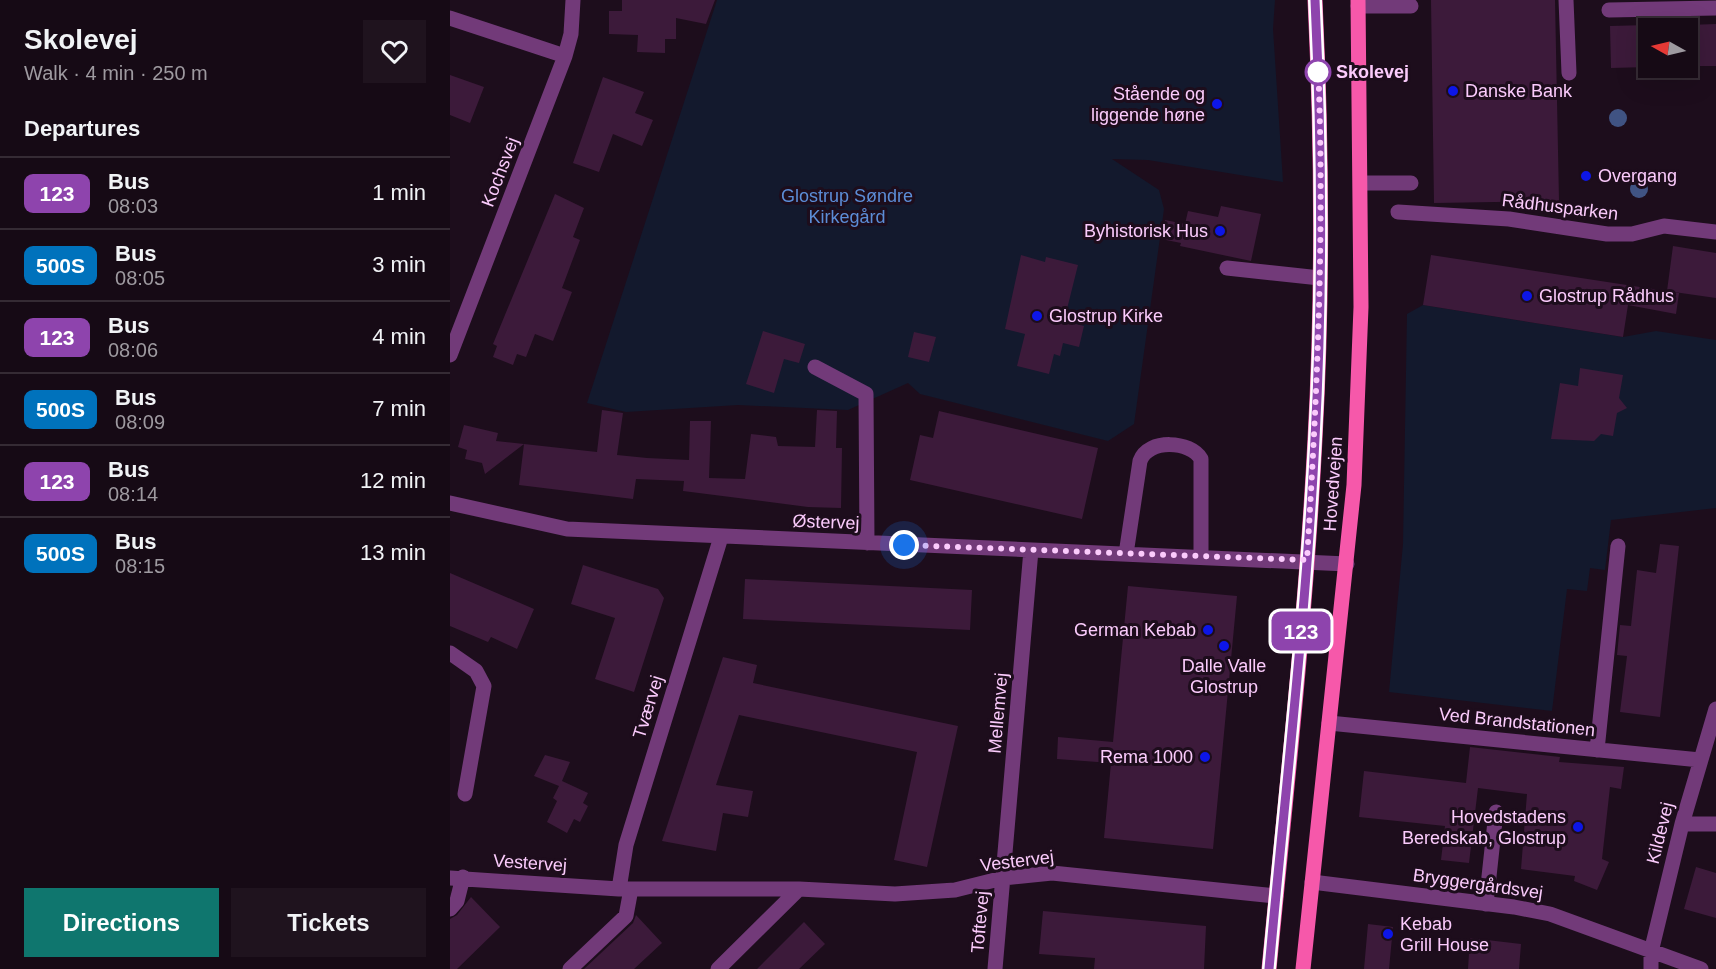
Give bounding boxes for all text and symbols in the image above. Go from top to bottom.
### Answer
north arrow [1638,18,1698,78]
map controls [1638,18,1698,78]
button: heart [363,20,426,83]
text: Skolevej [24,24,138,55]
marker: Skolevej [1305,59,1331,85]
text: Walk · 4 min · 250 m [24,62,208,84]
place label: Skolevej [1336,62,1409,82]
place label: Danske Bank [1465,81,1573,101]
place label: Stående og liggende høne [1091,84,1205,125]
marker: Danske Bank [1446,84,1460,98]
marker: Stående og liggende høne [1210,97,1224,111]
text: Departures [24,116,140,141]
street label: Kochsvej [478,134,522,210]
place label: Overgang [1598,166,1677,186]
text: Bus [108,169,150,194]
marker: Overgang [1579,169,1593,183]
text: 1 min [372,180,426,205]
text: 123 [39,182,75,205]
park label: Glostrup Søndre Kirkegård [781,186,913,227]
street label: Rådhusparken [1501,190,1619,224]
text: 08:03 [108,195,158,217]
place label: Byhistorisk Hus [1084,221,1208,241]
marker: Byhistorisk Hus [1213,224,1227,238]
text: Bus [115,241,157,266]
text: 3 min [372,252,426,277]
text: 500S [36,254,85,277]
text: 08:05 [115,267,165,289]
place label: Glostrup Rådhus [1539,286,1674,306]
marker: Glostrup Rådhus [1520,289,1534,303]
place label: Glostrup Kirke [1049,306,1163,326]
marker: Glostrup Kirke [1030,309,1044,323]
text: Bus [108,313,150,338]
text: 4 min [372,324,426,349]
text: 123 [39,326,75,349]
text: 08:06 [108,339,158,361]
text: Bus [115,385,157,410]
text: 7 min [372,396,426,421]
text: 500S [36,398,85,421]
text: 08:09 [115,411,165,433]
street label: Hovedvejen [1320,436,1346,532]
text: Bus [108,457,150,482]
text: 12 min [360,468,426,493]
text: 123 [39,470,75,493]
text: 08:14 [108,483,158,505]
street label: Østervej [792,511,860,533]
text: Bus [115,529,157,554]
your location [889,530,919,560]
text: 13 min [360,540,426,565]
text: 500S [36,542,85,565]
text: 08:15 [115,555,165,577]
line badge: 123 [1266,612,1336,650]
place label: German Kebab [1074,620,1196,640]
text: 123 [1283,620,1319,643]
marker: German Kebab [1201,623,1215,637]
marker: Dalle Valle Glostrup [1217,639,1231,653]
place label: Dalle Valle Glostrup [1182,656,1266,697]
street label: Mellemvej [985,672,1011,754]
street label: Tværvej [629,673,667,741]
street label: Ved Brandstationen [1438,704,1596,740]
place label: Rema 1000 [1100,747,1193,767]
marker: Rema 1000 [1198,750,1212,764]
street label: Kildevej [1643,800,1677,866]
place label: Hovedstadens Beredskab, Glostrup [1402,807,1566,848]
marker: Hovedstadens Beredskab, Glostrup [1571,820,1585,834]
street label: Vestervej [979,847,1055,875]
street label: Vestervej [492,850,568,876]
street label: Bryggergårdsvej [1412,865,1544,903]
button: Directions [24,888,219,957]
button: Tickets [231,888,426,957]
street label: Toftevej [967,890,993,954]
place label: Kebab Grill House [1400,914,1489,955]
marker: Kebab Grill House [1381,927,1395,941]

